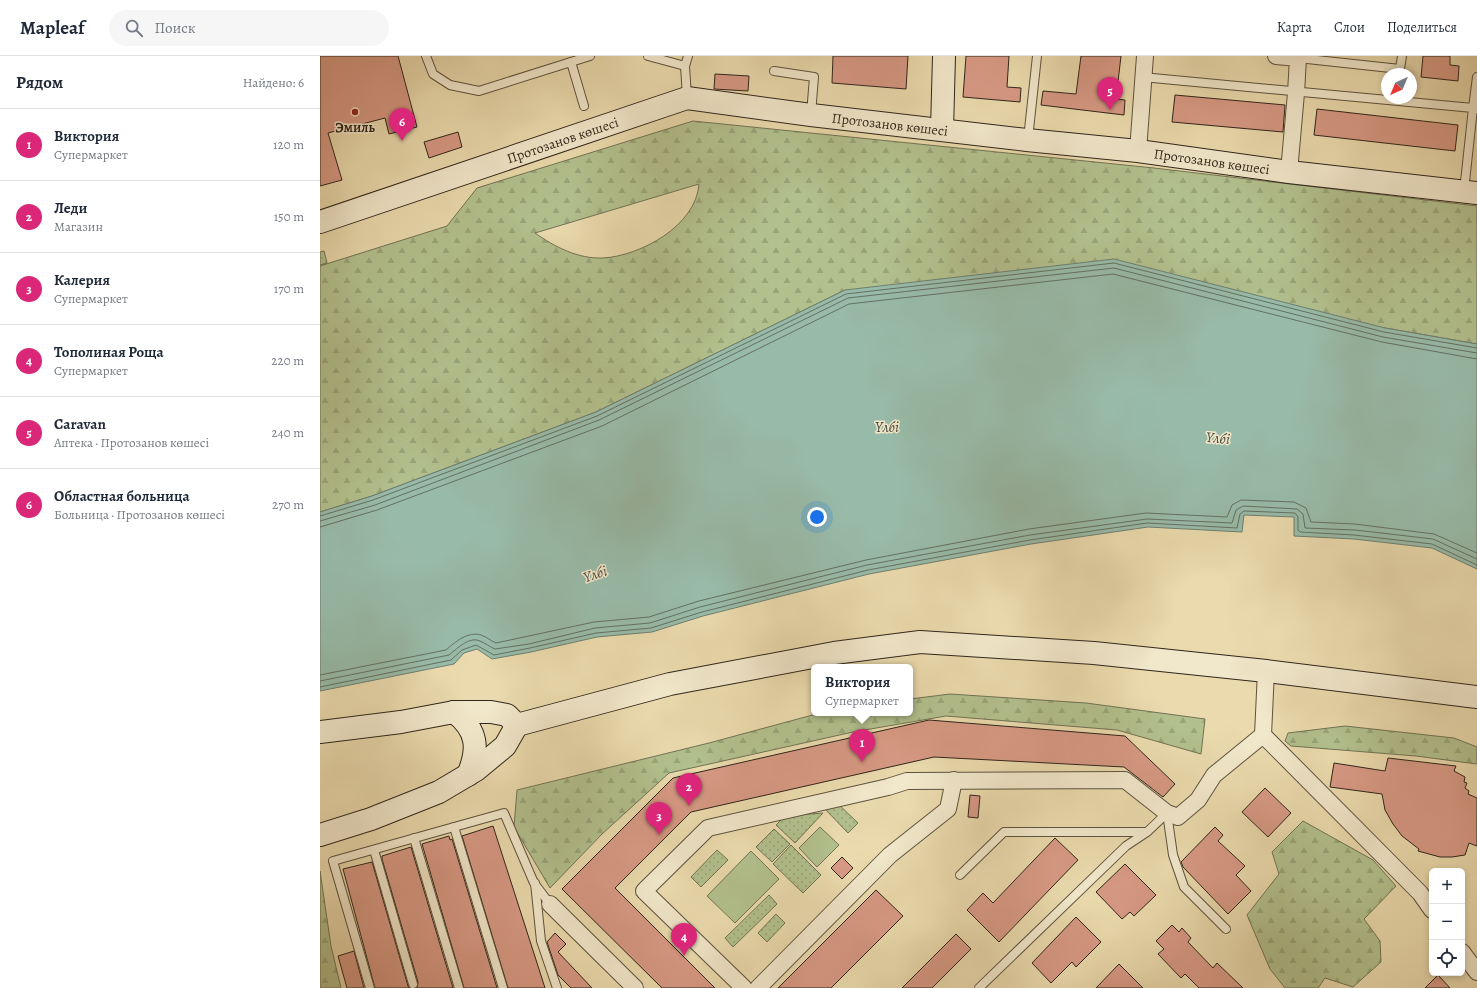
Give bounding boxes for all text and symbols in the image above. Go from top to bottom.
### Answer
search box [109,10,389,46]
text: Mapleaf [20,15,85,41]
icon: search [123,17,145,39]
text: Поиск [155,18,196,38]
text: Карта [1277,18,1312,37]
text: Слои [1334,18,1365,37]
text: Поделиться [1387,18,1457,37]
north arrow [1381,68,1417,104]
text: Рядом [16,71,63,94]
text: Найдено: 6 [243,74,304,91]
pin: 5 [1097,77,1123,110]
marker: Эмиль [350,107,360,117]
pin: 6 [389,108,415,141]
street label: Протозанов көшесі [831,108,949,140]
street label: Протозанов көшесі [504,112,621,168]
place label: Эмиль [335,118,376,137]
text: Виктория [54,126,119,146]
text: 1 [27,136,31,153]
text: 120 m [273,136,304,153]
street label: Протозанов көшесі [1153,144,1271,179]
text: Супермаркет [54,146,128,163]
text: Леди [54,198,87,218]
text: 2 [26,208,32,225]
text: 150 m [274,208,304,225]
text: Магазин [54,218,103,235]
text: Калерия [54,270,110,290]
text: 3 [26,280,32,297]
text: 170 m [274,280,304,297]
text: Супермаркет [54,290,128,307]
text: Тополиная Роща [54,342,164,362]
text: 4 [26,352,32,369]
text: 220 m [271,352,304,369]
text: Супермаркет [54,362,128,379]
text: Caravan [54,414,106,434]
water label: Үлбі [875,417,899,437]
text: 5 [26,424,32,441]
text: 240 m [272,424,304,441]
water label: Үлбі [1205,427,1231,449]
text: Аптека · Протозанов көшесі [54,434,209,451]
text: Областная больница [54,486,190,506]
text: 6 [26,496,32,513]
text: 270 m [272,496,304,513]
text: Больница · Протозанов көшесі [54,506,225,523]
your location [807,507,827,527]
water label: Үлбі [581,561,610,587]
popup [811,664,913,716]
text: Виктория [825,672,890,692]
text: Супермаркет [825,692,899,709]
pin: 1 [849,729,875,762]
pin: 2 [676,773,702,806]
pin: 3 [646,802,672,835]
map controls [1429,868,1465,976]
button: + [1429,868,1465,904]
button: − [1429,904,1465,940]
pin: 4 [671,923,697,956]
button: locate [1429,940,1465,976]

